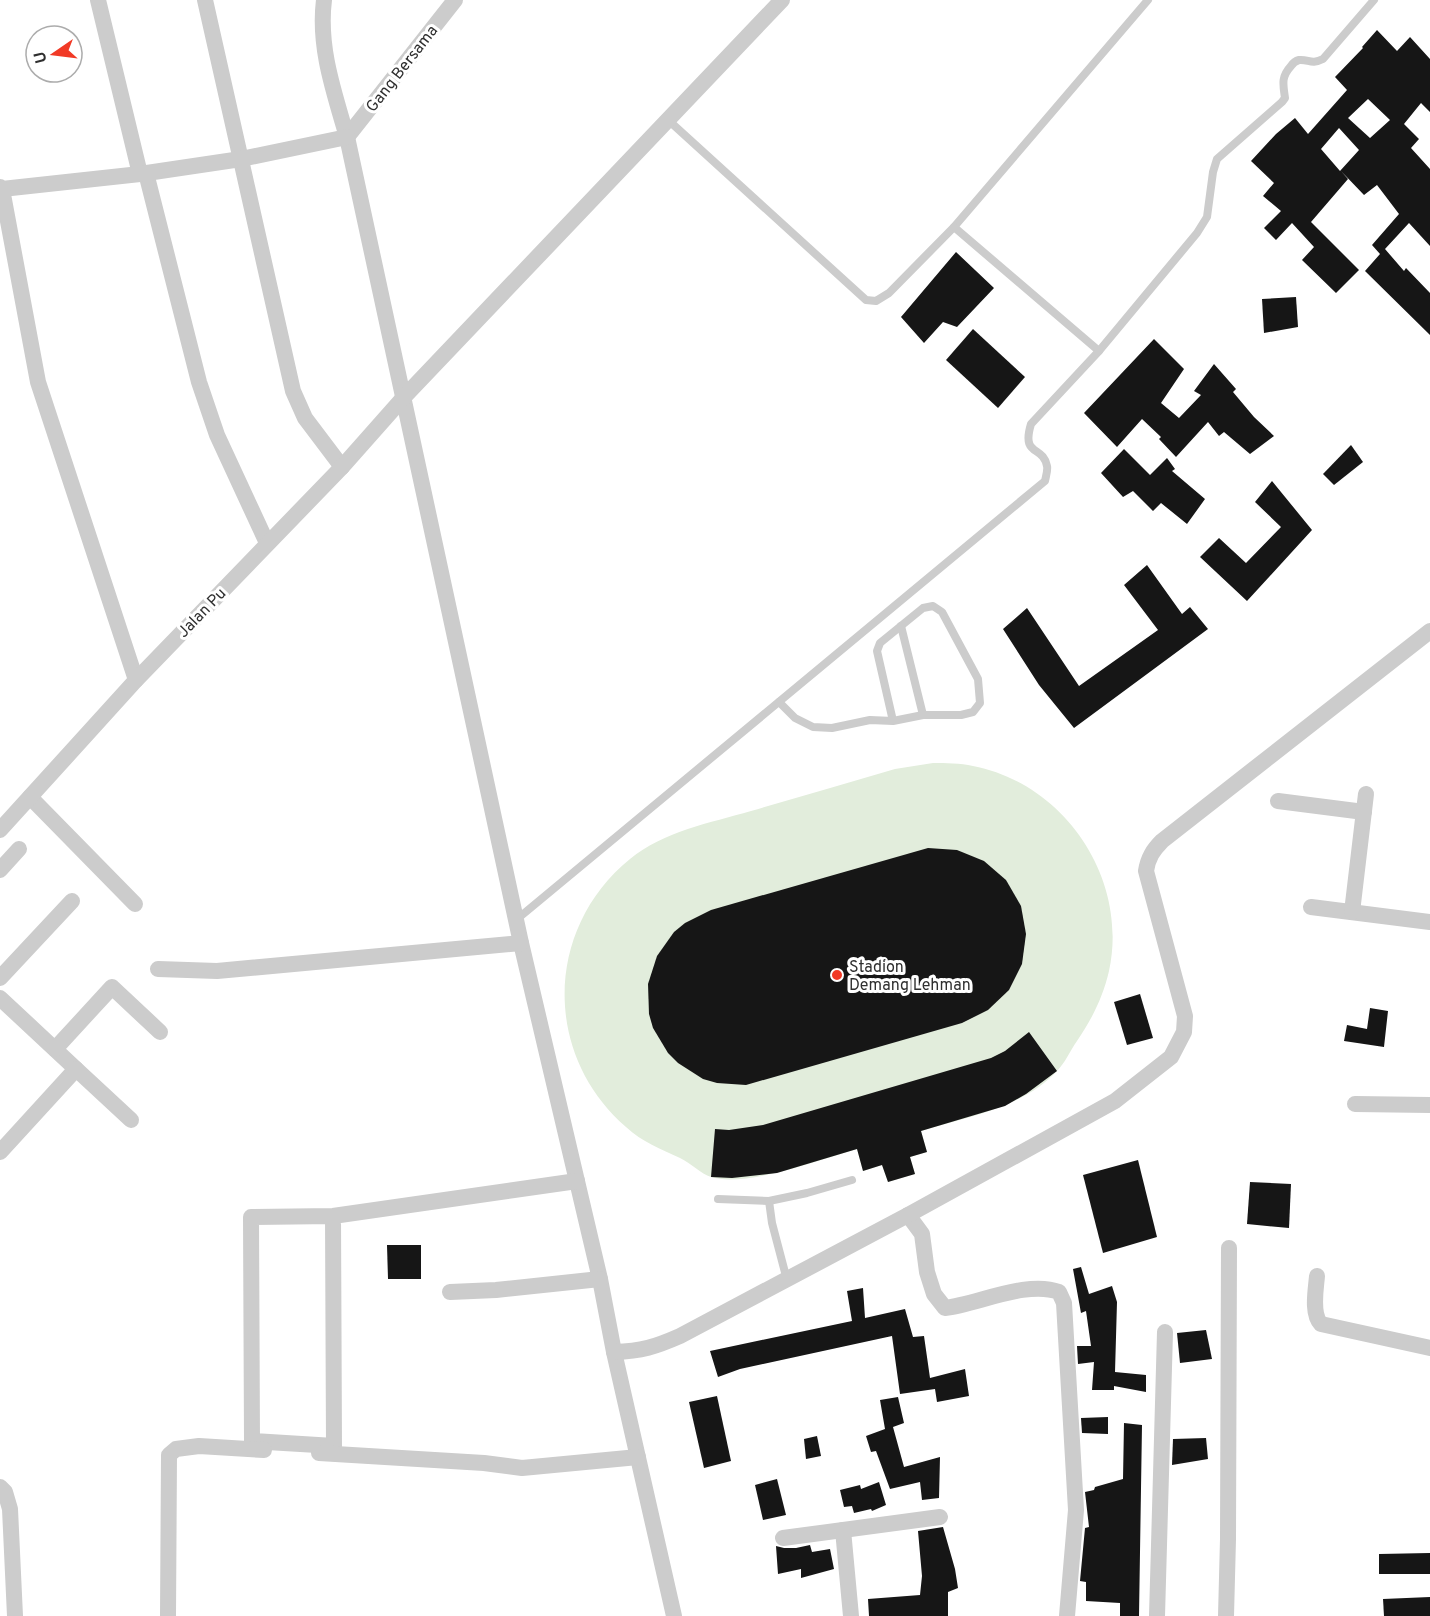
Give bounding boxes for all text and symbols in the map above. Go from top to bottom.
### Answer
street label: Gang Bersama [362,22,443,117]
north arrow [24,24,84,84]
text: U [30,49,52,65]
street label: Jalan Pu [174,584,231,642]
place label: Stadion Demang Lehman [849,958,971,996]
marker: Stadion Demang Lehman [830,968,844,982]

